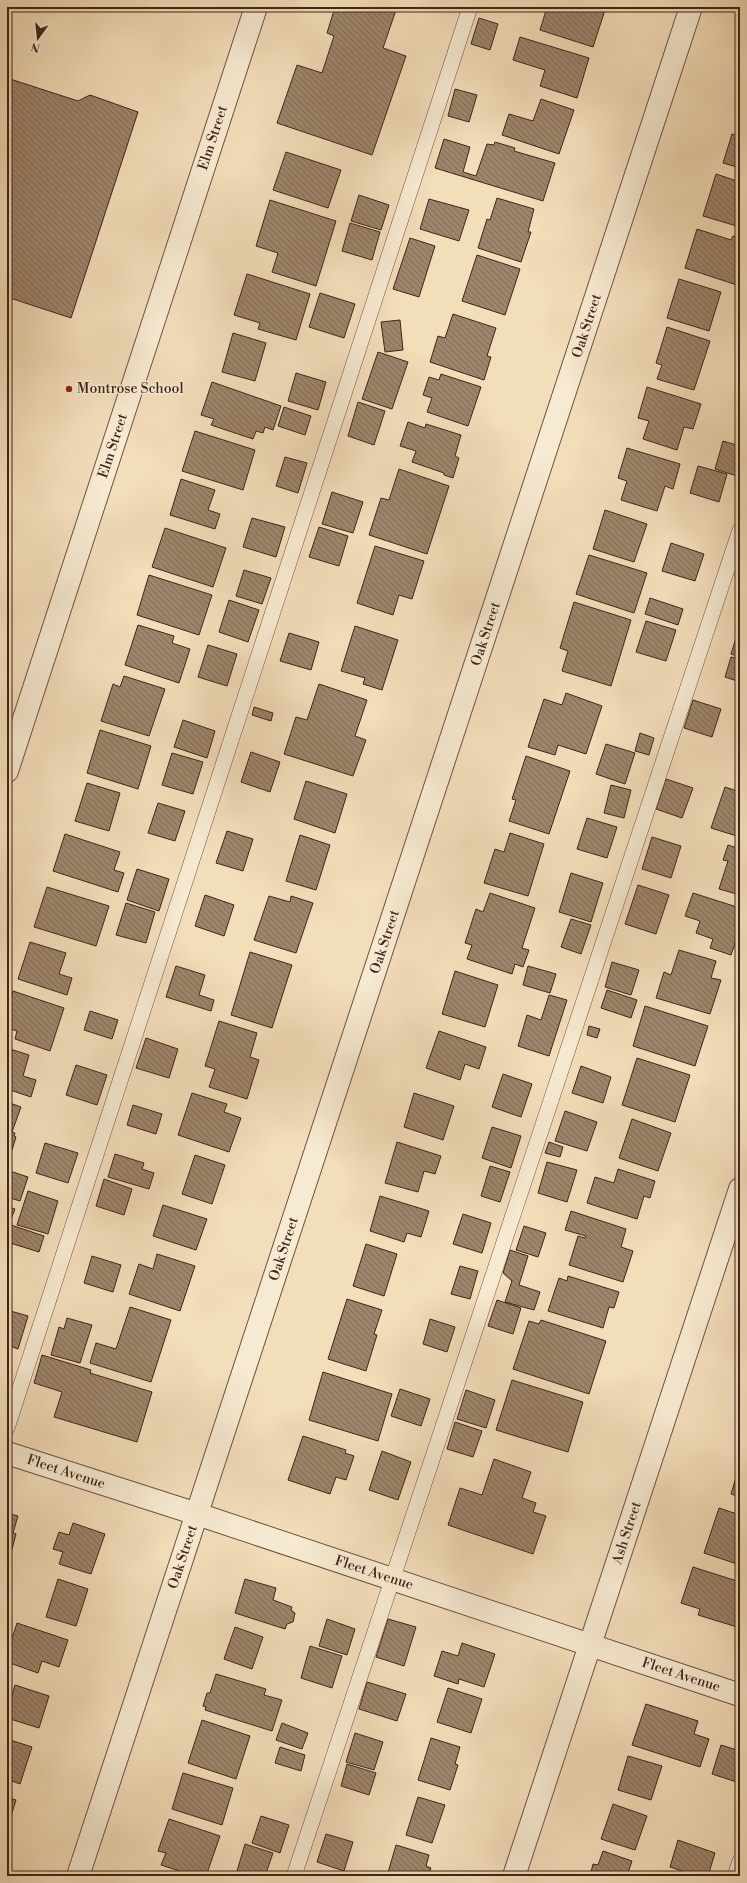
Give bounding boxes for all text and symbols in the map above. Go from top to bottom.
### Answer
north arrow [18,18,58,58]
text: N [29,39,42,55]
street label: Elm Street [194,103,232,173]
street label: Oak Street [568,292,606,360]
place label: Montrose School [77,380,184,398]
marker: Montrose School [64,384,74,394]
street label: Elm Street [94,411,132,481]
street label: Oak Street [467,600,505,668]
street label: Oak Street [366,908,404,976]
street label: Oak Street [265,1215,303,1283]
street label: Fleet Avenue [24,1451,108,1493]
street label: Ash Street [608,1499,646,1568]
street label: Oak Street [164,1523,202,1591]
street label: Fleet Avenue [332,1552,416,1594]
street label: Fleet Avenue [639,1654,723,1696]

